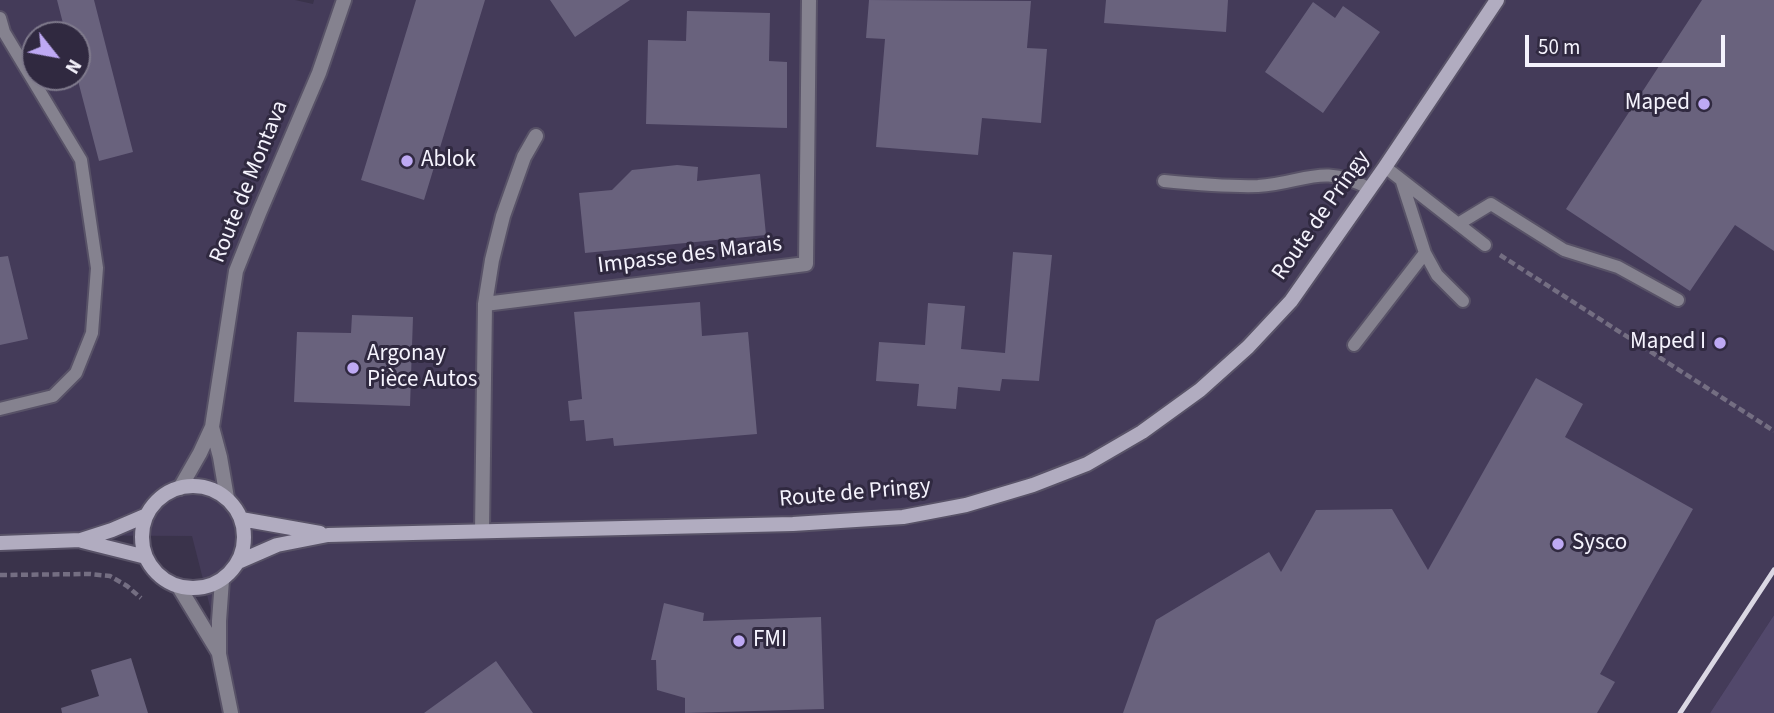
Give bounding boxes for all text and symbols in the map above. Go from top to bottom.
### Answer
north arrow [21,21,91,91]
scale bar [1529,21,1728,65]
text: 50 m [1538,32,1580,62]
text: N [58,54,88,78]
place label: Maped [1625,90,1690,118]
marker: Maped [1696,96,1712,112]
street label: Route de Montava [205,97,295,267]
street label: Route de Pringy [1267,146,1377,286]
place label: Ablok [421,147,476,175]
marker: Ablok [399,153,415,169]
street label: Impasse des Marais [596,231,784,281]
place label: Maped I [1630,329,1706,357]
marker: Maped I [1712,335,1728,351]
place label: Argonay Pièce Autos [367,341,477,395]
marker: Argonay Pièce Autos [345,360,361,376]
street label: Route de Pringy [778,474,932,514]
place label: Sysco [1572,530,1627,558]
marker: Sysco [1550,536,1566,552]
place label: FMI [753,627,787,655]
marker: FMI [731,633,747,649]

